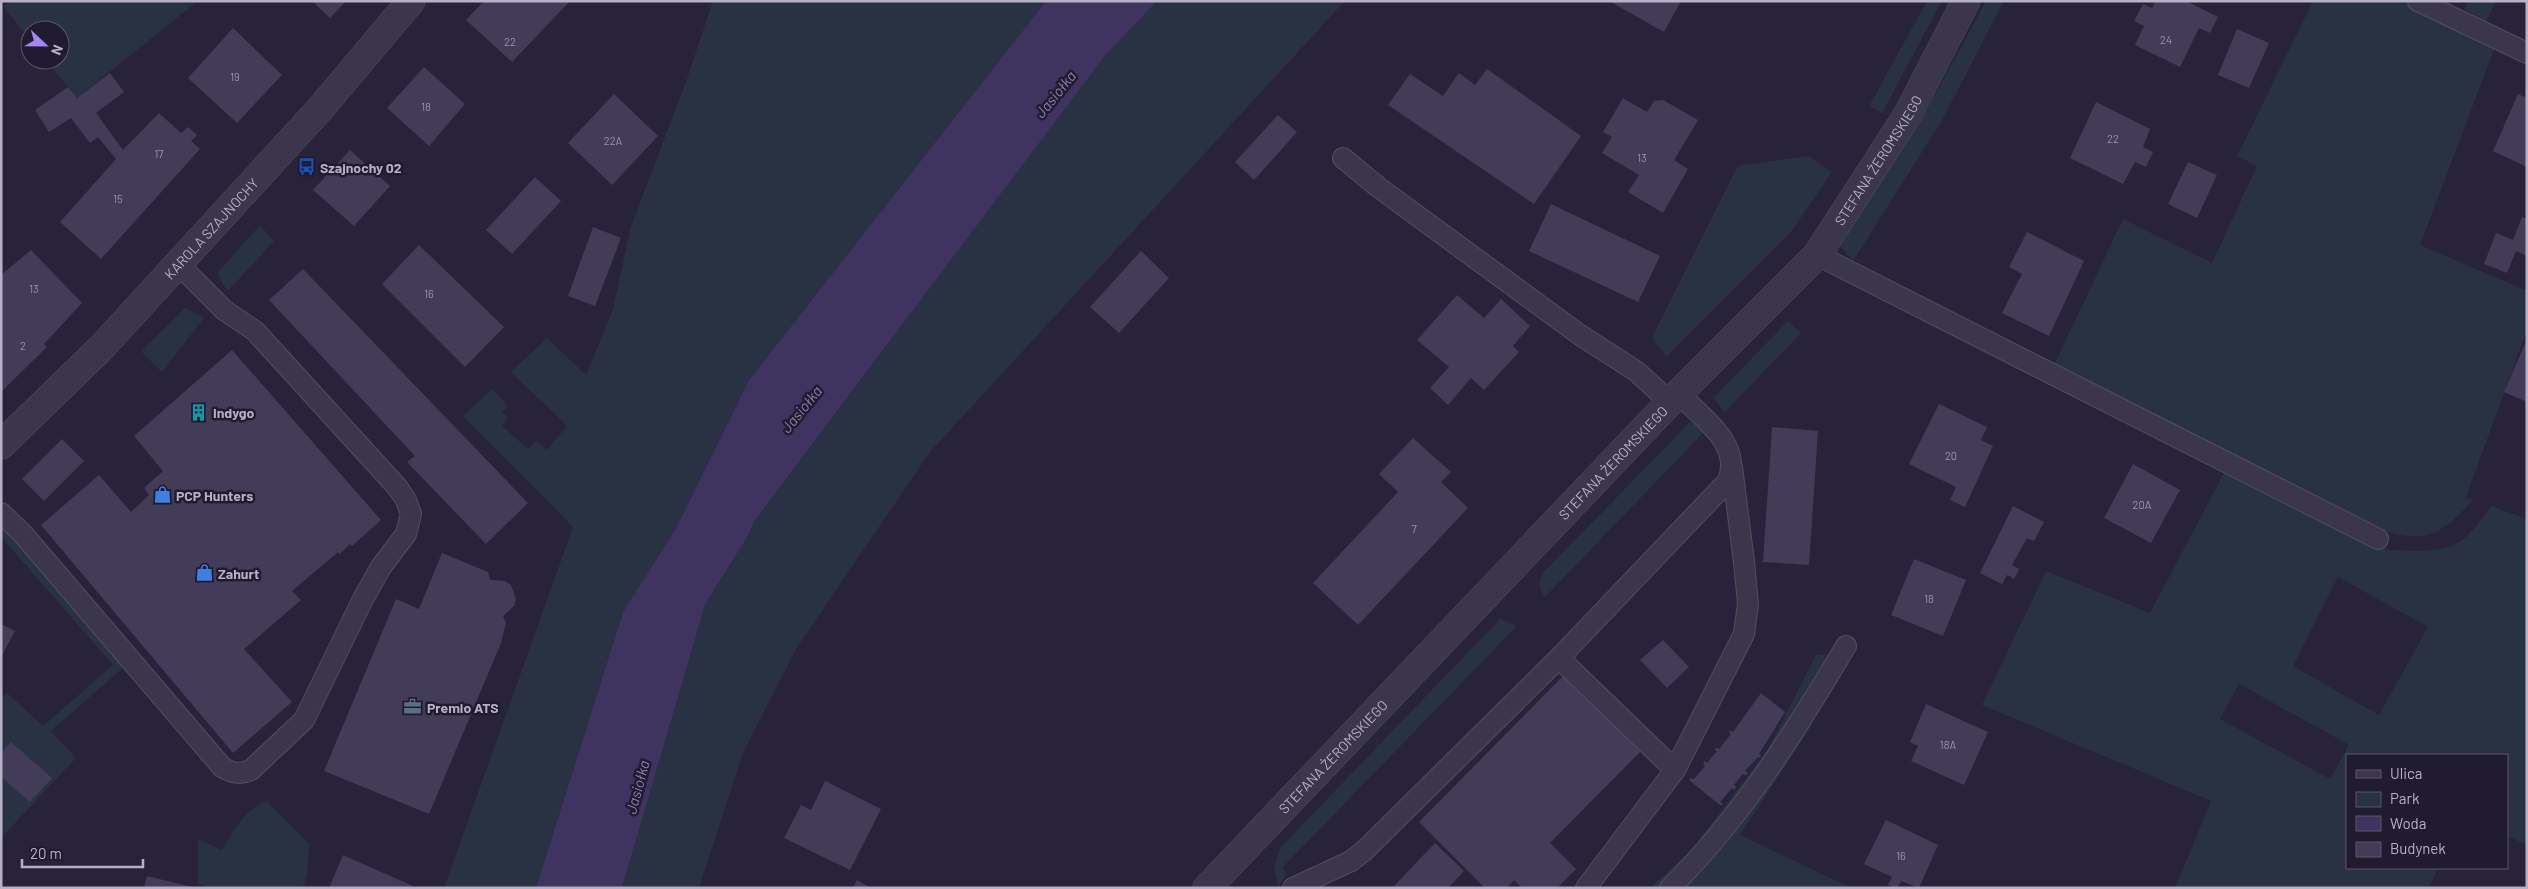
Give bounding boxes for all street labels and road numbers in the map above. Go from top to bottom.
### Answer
street label: STEFANA ŻEROMSKIEGO [1830,92,1925,228]
street label: KAROLA SZAJNOCHY [160,174,261,282]
street label: STEFANA ŻEROMSKIEGO [1555,402,1671,523]
street label: STEFANA ŻEROMSKIEGO [1274,696,1391,817]

